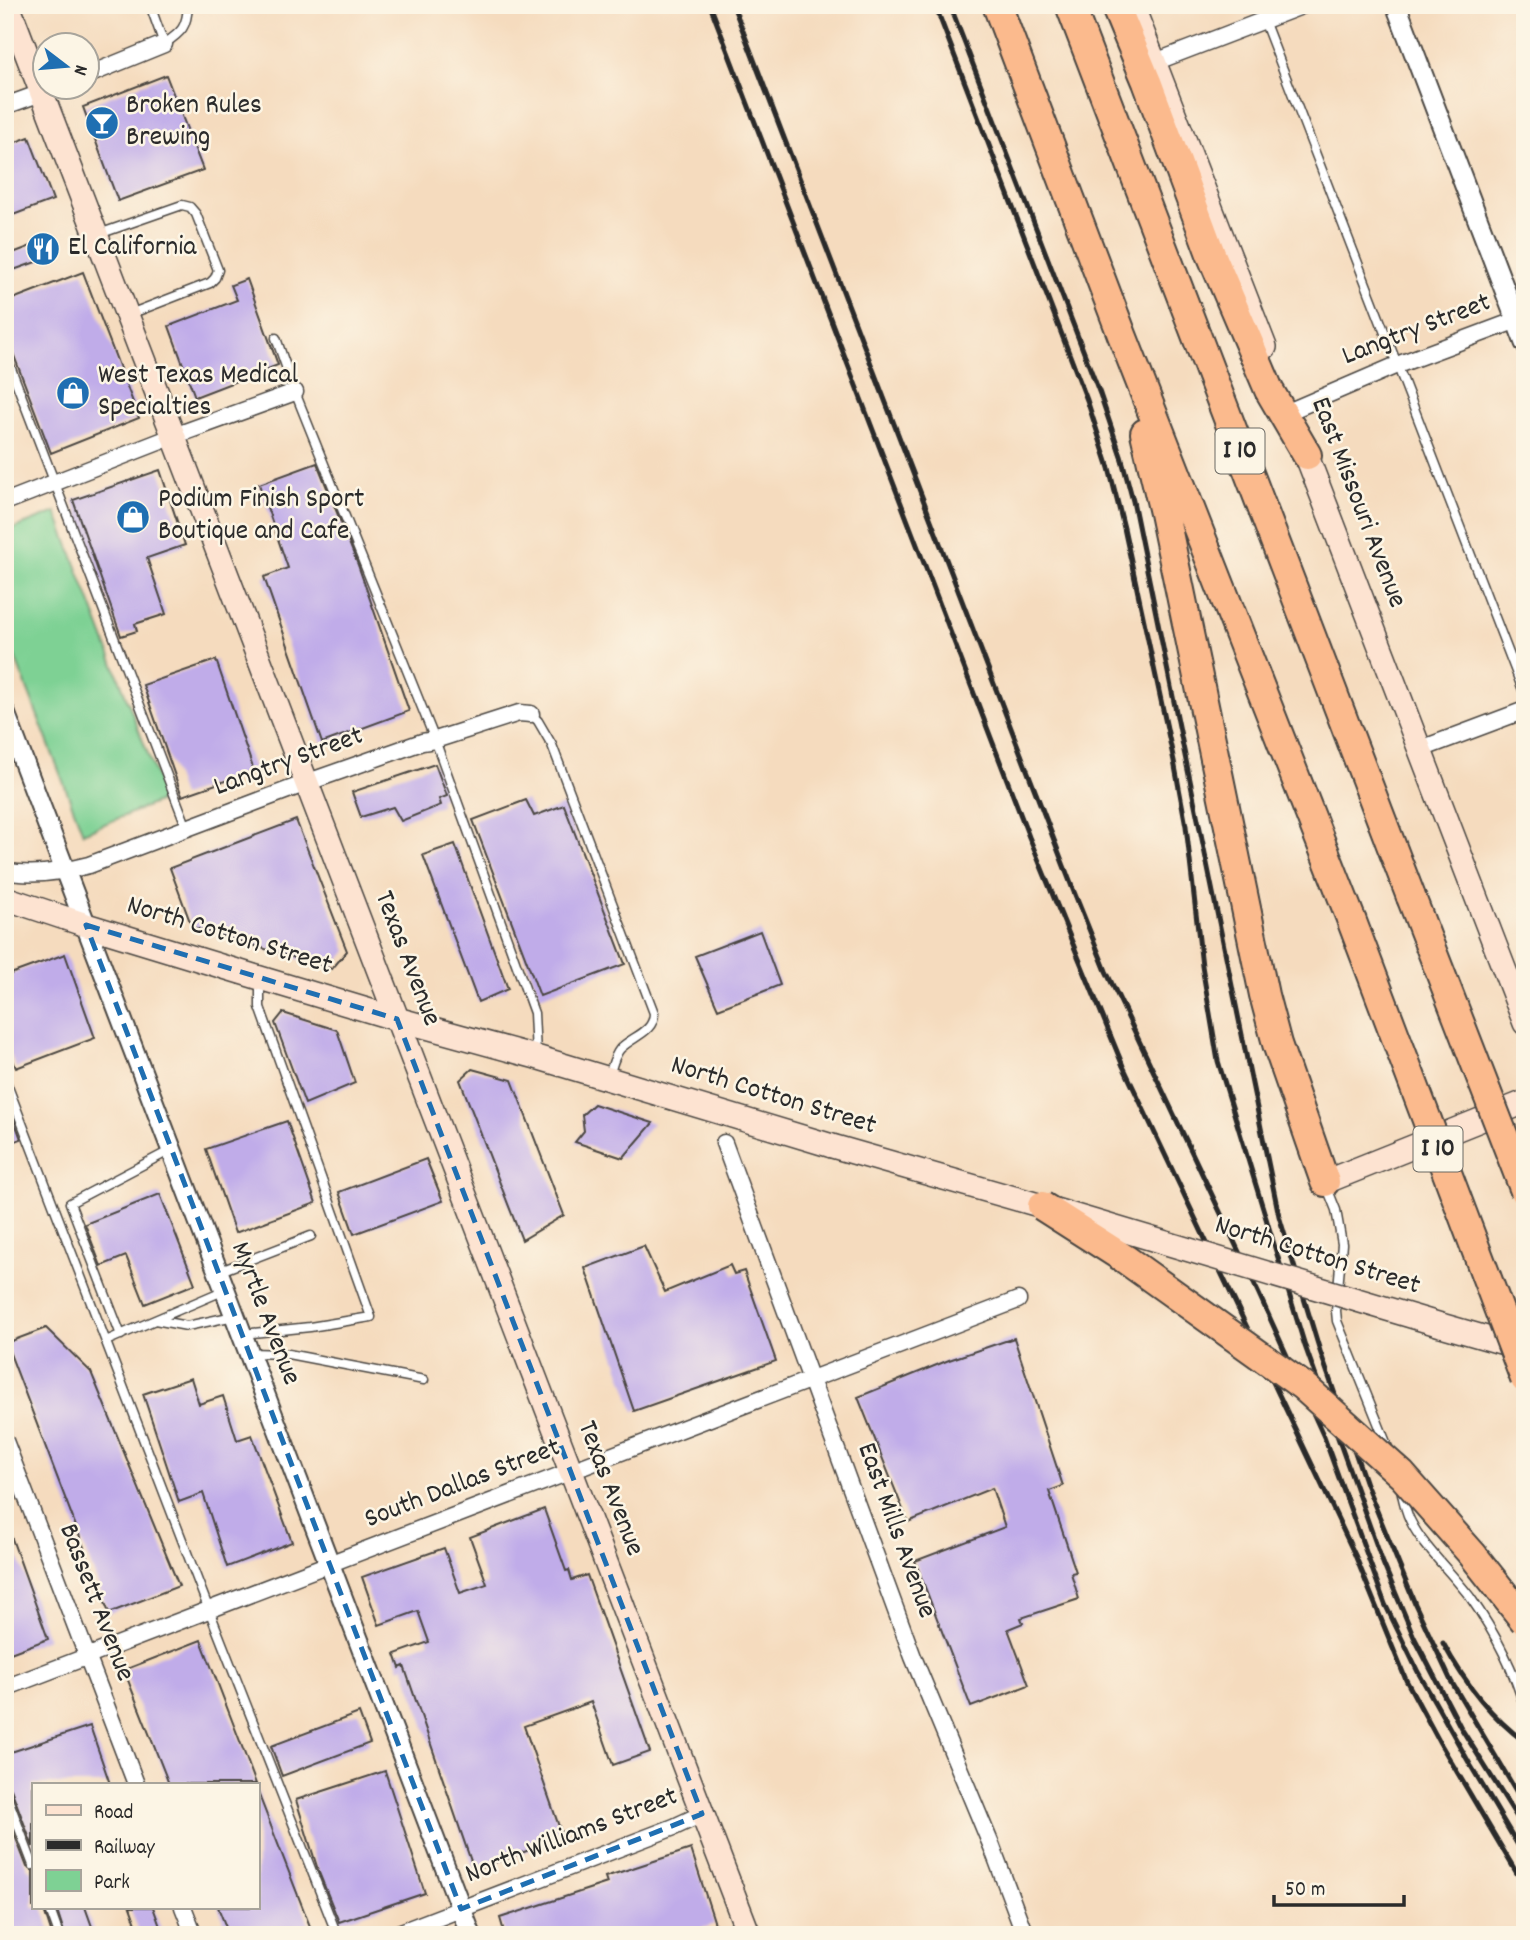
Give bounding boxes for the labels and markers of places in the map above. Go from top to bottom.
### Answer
place label: Broken Rules Brewing [126,87,262,159]
bar icon: Broken Rules Brewing [83,104,121,142]
place label: El California [68,229,197,269]
restaurant icon: El California [24,230,62,268]
place label: West Texas Medical Specialties [98,357,299,429]
shop icon: West Texas Medical Specialties [54,374,92,412]
place label: Podium Finish Sport Boutique and Cafe [158,481,364,553]
shop icon: Podium Finish Sport Boutique and Cafe [114,498,152,536]

